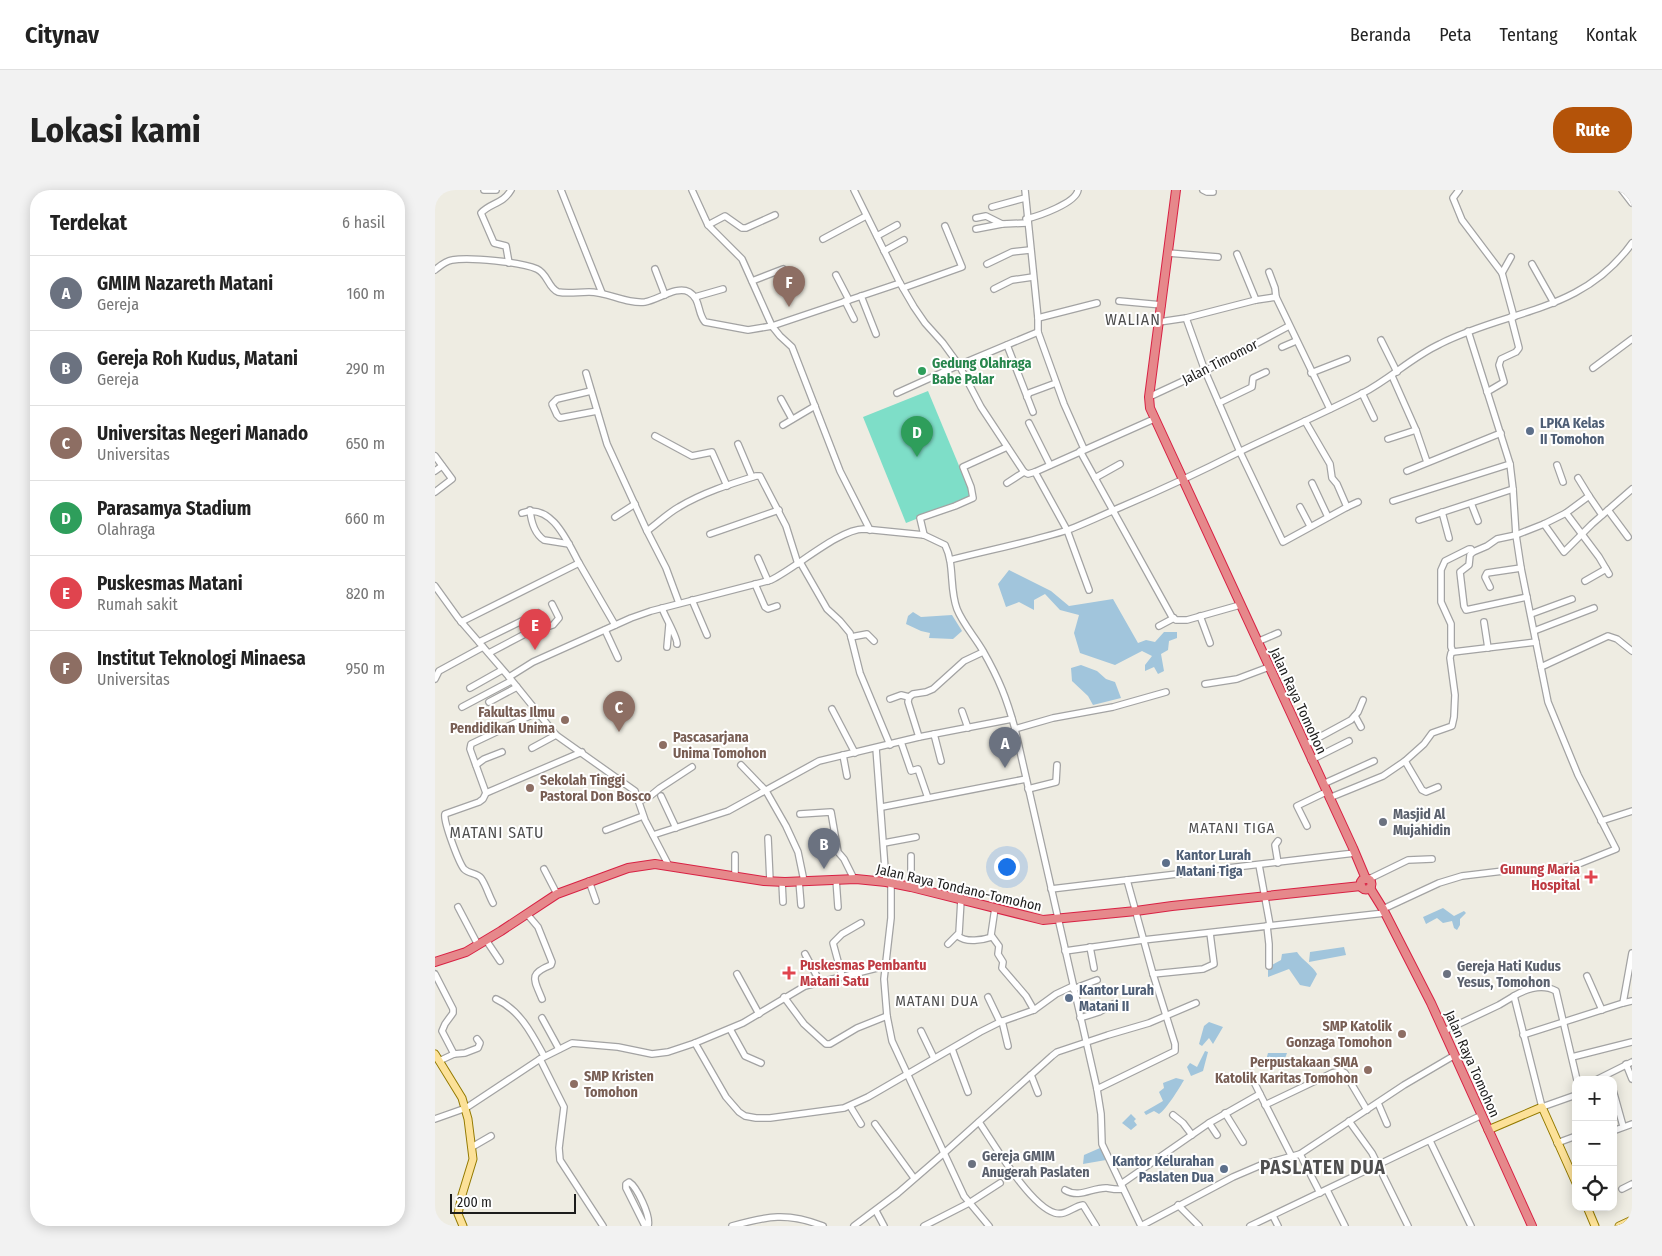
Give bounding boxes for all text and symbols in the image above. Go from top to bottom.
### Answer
text: Citynav [25,21,99,49]
text: Beranda [1350,24,1411,46]
text: Peta [1439,24,1472,46]
text: Tentang [1500,24,1558,46]
text: Kontak [1586,24,1637,46]
button: Rute [1553,107,1632,153]
text: Lokasi kami [30,109,201,151]
text: Terdekat [50,210,127,236]
text: 6 hasil [342,213,385,232]
pin: F [773,266,805,307]
text: GMIM Nazareth Matani [97,272,273,295]
text: A [62,284,70,303]
text: 160 m [346,284,385,303]
text: Gereja [97,295,139,314]
district label: WALIAN [1105,310,1161,329]
street label: Jalan Timomor [1179,336,1261,388]
text: Gereja Roh Kudus, Matani [97,347,298,370]
place label: Gedung Olahraga Babe Palar [932,355,1031,388]
text: B [62,359,70,378]
text: 290 m [346,359,385,378]
marker: Gedung Olahraga Babe Palar [916,365,928,377]
text: Gereja [97,370,139,389]
place label: LPKA Kelas II Tomohon [1540,415,1605,448]
pin: D [901,416,933,457]
text: Universitas Negeri Manado [97,422,308,445]
marker: LPKA Kelas II Tomohon [1524,425,1536,437]
text: C [62,434,70,453]
text: 650 m [345,434,385,453]
text: Universitas [97,445,170,464]
text: Parasamya Stadium [97,497,251,520]
text: D [61,509,71,528]
text: 660 m [345,509,385,528]
text: Olahraga [97,520,155,539]
text: Puskesmas Matani [97,572,243,595]
text: E [62,584,70,603]
text: 820 m [346,584,385,603]
text: Rumah sakit [97,595,178,614]
pin: E [519,609,551,650]
street label: Jalan Raya Tomohon [1266,645,1330,757]
text: Institut Teknologi Minaesa [97,647,306,670]
text: F [62,659,70,678]
text: 950 m [345,659,385,678]
text: Universitas [97,670,170,689]
pin: C [603,691,635,732]
place label: Fakultas Ilmu Pendidikan Unima [450,704,555,737]
marker: Fakultas Ilmu Pendidikan Unima [559,714,571,726]
pin: A [989,727,1021,768]
place label: Pascasarjana Unima Tomohon [673,729,767,762]
marker: Pascasarjana Unima Tomohon [657,739,669,751]
place label: Sekolah Tinggi Pastoral Don Bosco [540,772,652,805]
marker: Sekolah Tinggi Pastoral Don Bosco [524,782,536,794]
place label: Masjid Al Mujahidin [1393,806,1450,839]
marker: Masjid Al Mujahidin [1377,816,1389,828]
district label: MATANI TIGA [1189,819,1275,837]
district label: MATANI SATU [450,823,544,842]
pin: B [808,828,840,869]
place label: Kantor Lurah Matani Tiga [1176,847,1251,880]
your location [994,854,1020,880]
marker: Kantor Lurah Matani Tiga [1160,857,1172,869]
street label: Jalan Raya Tondano-Tomohon [875,861,1043,915]
place label: Gunung Maria Hospital [1500,861,1580,894]
marker: Gunung Maria Hospital [1584,870,1598,884]
place label: Puskesmas Pembantu Matani Satu [800,957,926,990]
place label: Gereja Hati Kudus Yesus, Tomohon [1456,958,1561,991]
marker: Puskesmas Pembantu Matani Satu [782,966,796,980]
marker: Gereja Hati Kudus Yesus, Tomohon [1441,968,1453,980]
place label: Kantor Lurah Matani II [1079,982,1154,1015]
district label: MATANI DUA [895,992,979,1010]
marker: Kantor Lurah Matani II [1063,992,1075,1004]
street label: Jalan Raya Tomohon [1441,1008,1503,1120]
place label: SMP Katolik Gonzaga Tomohon [1286,1018,1393,1051]
marker: SMP Katolik Gonzaga Tomohon [1396,1028,1408,1040]
place label: Perpustakaan SMA Katolik Karitas Tomohon [1215,1054,1358,1087]
marker: Perpustakaan SMA Katolik Karitas Tomohon [1362,1064,1374,1076]
place label: SMP Kristen Tomohon [584,1068,654,1101]
map controls [1572,1076,1617,1211]
button: + [1572,1076,1617,1121]
marker: SMP Kristen Tomohon [568,1078,580,1090]
button: − [1572,1121,1617,1166]
place label: Gereja GMIM Anugerah Paslaten [981,1148,1090,1181]
place label: Kantor Kelurahan Paslaten Dua [1112,1153,1214,1186]
district label: PASLATEN DUA [1260,1156,1386,1179]
marker: Gereja GMIM Anugerah Paslaten [966,1158,978,1170]
marker: Kantor Kelurahan Paslaten Dua [1218,1163,1230,1175]
button: locate [1572,1166,1617,1211]
scale bar [450,1191,576,1214]
text: 200 m [457,1194,492,1211]

